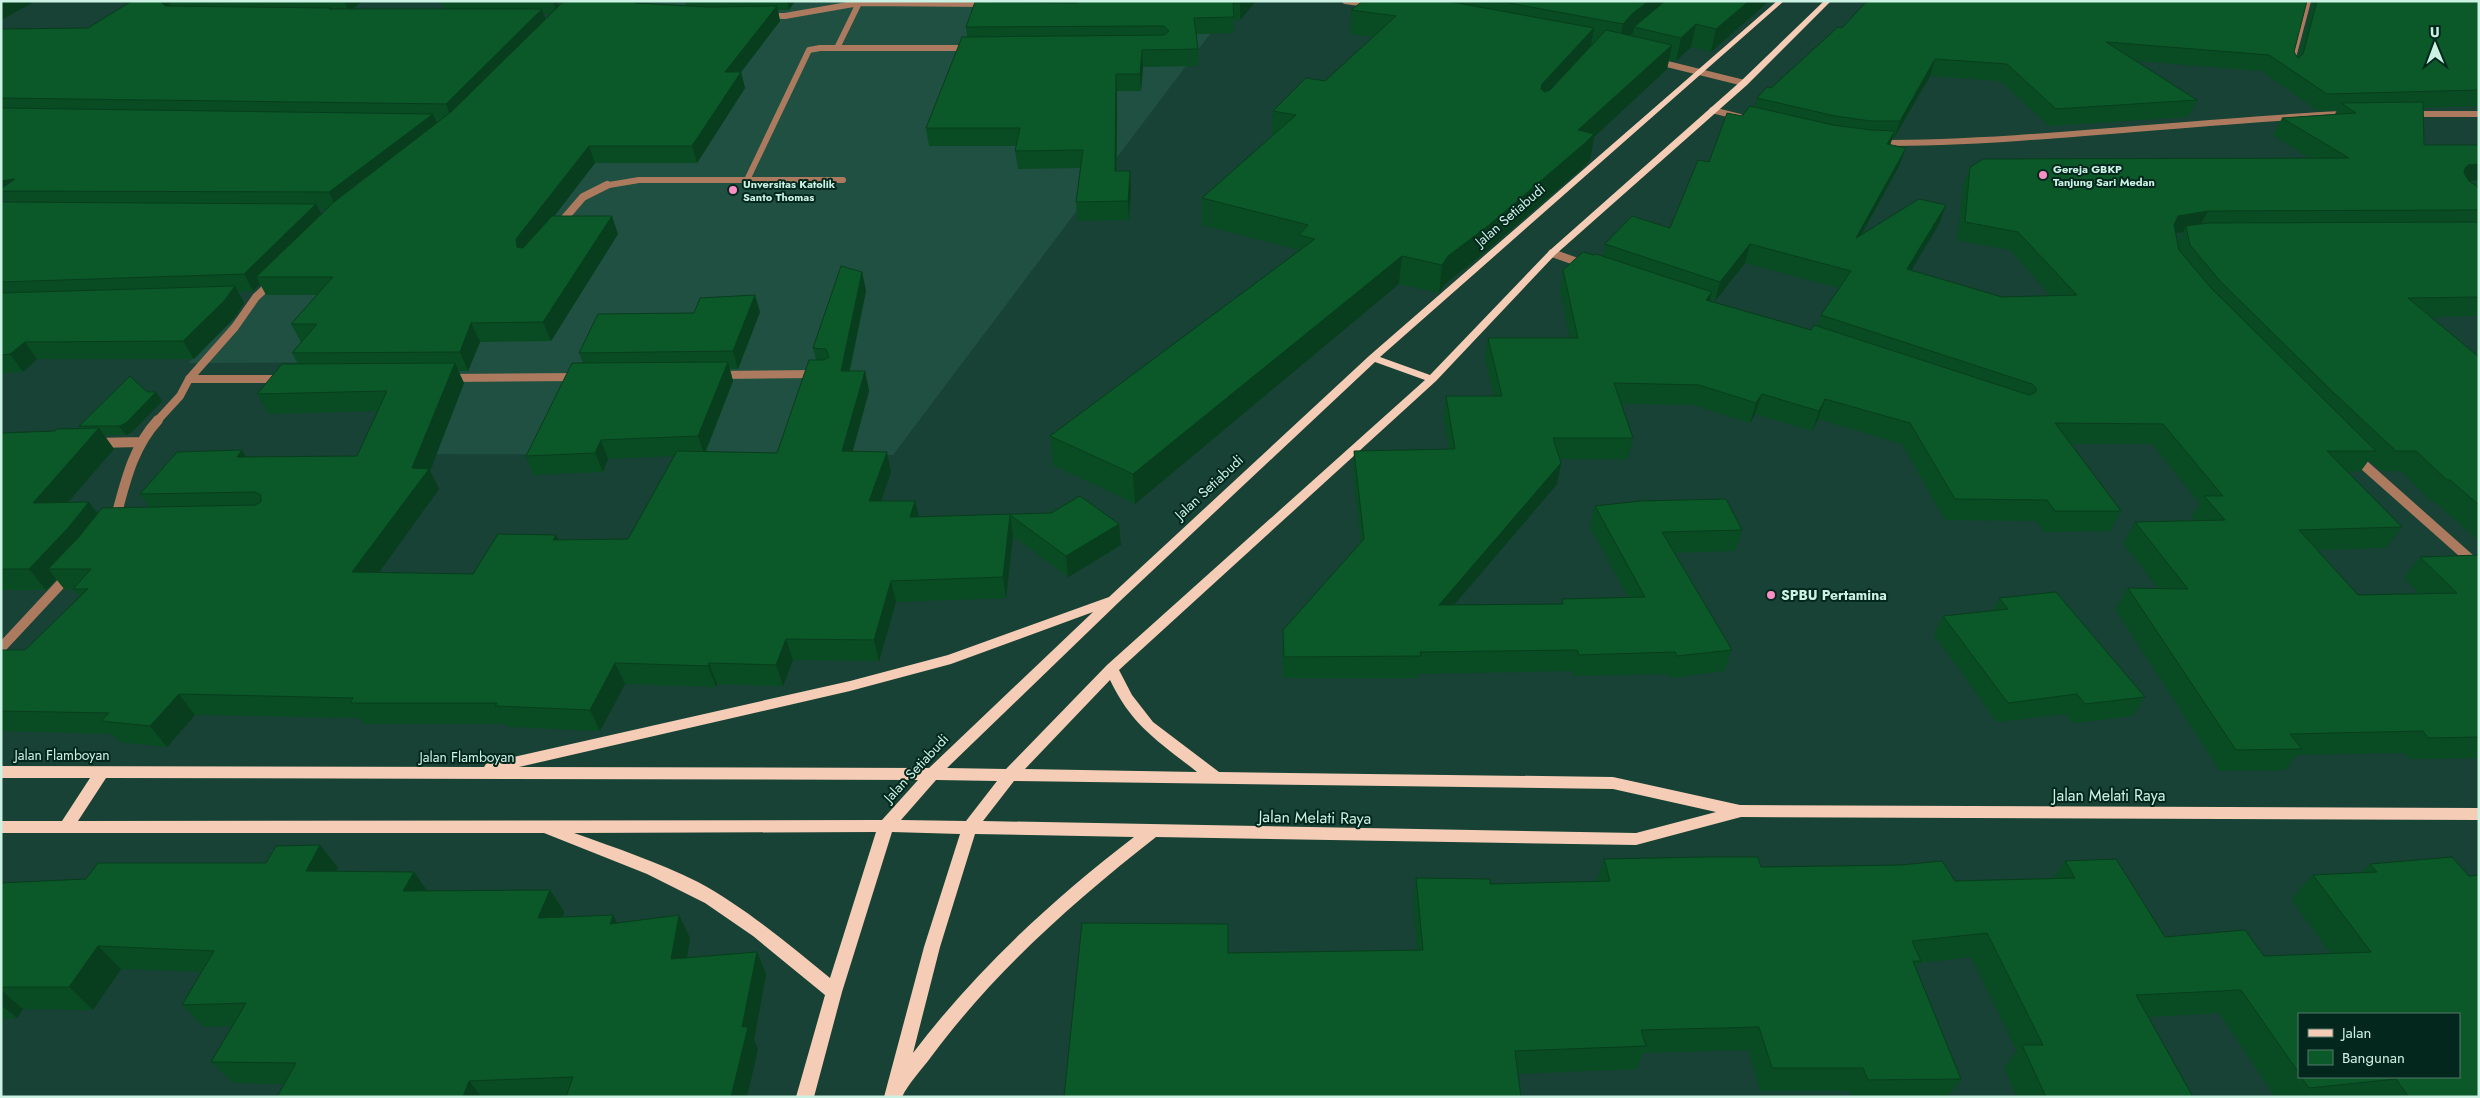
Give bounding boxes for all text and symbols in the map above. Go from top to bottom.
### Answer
north arrow [2410,20,2460,70]
text: U [2430,22,2440,42]
place label: Gereja GBKP Tanjung Sari Medan [2053,161,2155,190]
marker: Gereja GBKP Tanjung Sari Medan [2037,169,2049,181]
place label: Unversitas Katolik Santo Thomas [743,176,836,205]
street label: Jalan Setiabudi [1469,179,1549,252]
marker: Unversitas Katolik Santo Thomas [727,184,739,196]
street label: Jalan Setiabudi [1169,450,1248,525]
place label: SPBU Pertamina [1781,585,1887,605]
marker: SPBU Pertamina [1765,589,1777,601]
street label: Jalan Setiabudi [878,729,953,808]
street label: Jalan Flamboyan [12,745,110,765]
street label: Jalan Flamboyan [417,747,515,767]
street label: Jalan Melati Raya [2051,784,2165,807]
street label: Jalan Melati Raya [1256,805,1372,830]
legend [2298,1013,2460,1078]
text: Jalan [2340,1022,2371,1044]
text: Bangunan [2342,1047,2405,1069]

